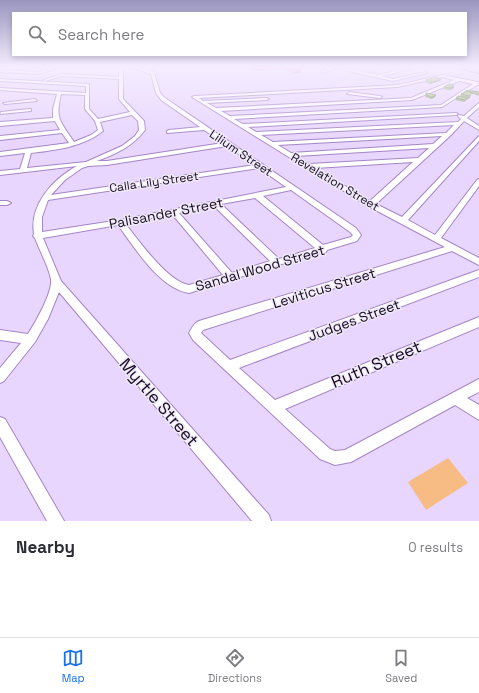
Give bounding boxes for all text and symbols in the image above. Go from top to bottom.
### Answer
search box [12,12,467,56]
icon: search [26,23,48,45]
text: Search here [58,25,144,44]
street label: Lilium Street [206,126,276,180]
street label: Revelation Street [288,149,382,215]
street label: Calla Lily Street [108,168,200,196]
street label: Palisander Street [107,193,225,233]
street label: Sandal Wood Street [193,241,327,295]
street label: Leviticus Street [270,264,378,312]
street label: Judges Street [306,295,402,345]
street label: Ruth Street [328,335,424,393]
street label: Myrtle Street [115,353,203,451]
text: Nearby [16,536,75,558]
text: 0 results [408,539,463,556]
tab: Map [62,647,85,685]
tab: Directions [208,647,262,685]
tab: Saved [385,647,417,685]

